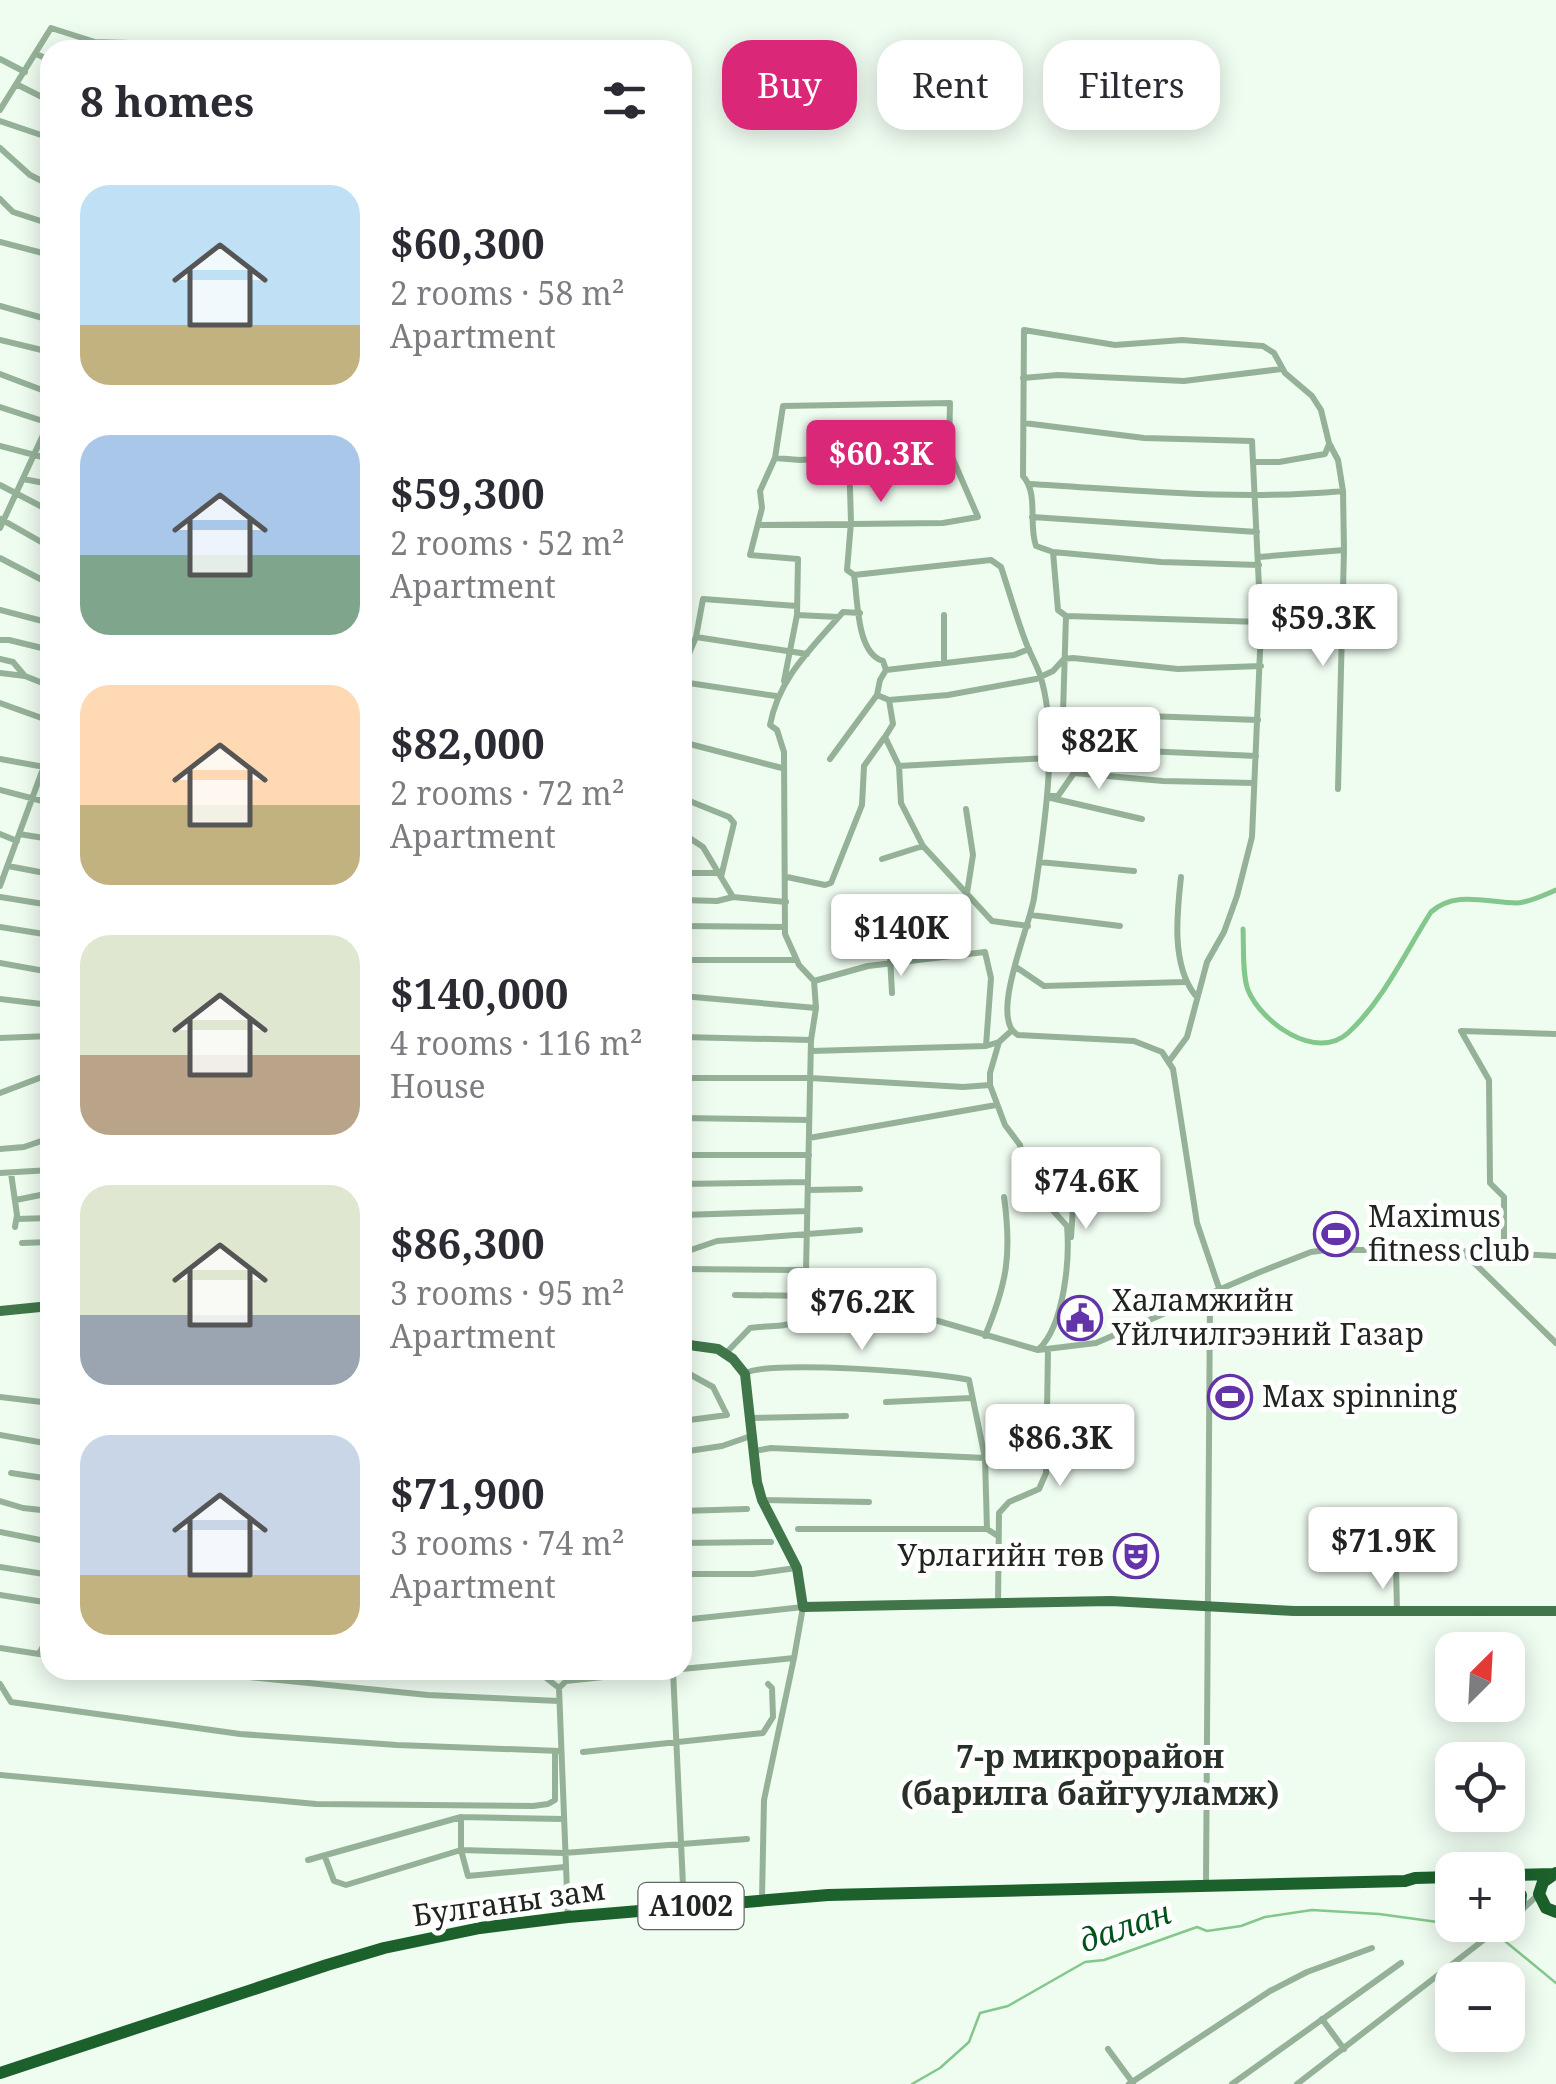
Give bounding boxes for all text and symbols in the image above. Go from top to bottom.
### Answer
chip: Buy [722,40,857,130]
chip: Rent [877,40,1023,130]
chip: Filters [1043,40,1220,130]
text: 8 homes [80,72,254,129]
icon: filters [597,73,652,128]
text: $60,300 [390,214,545,271]
icon: home [160,225,280,345]
text: 2 rooms · 58 m² [390,271,625,314]
text: Apartment [390,314,556,357]
pin: $60.3K [800,420,962,505]
text: $60.3K [828,431,934,474]
text: $59,300 [390,464,545,521]
icon: home [160,475,280,595]
text: 2 rooms · 52 m² [390,521,625,564]
text: Apartment [390,564,556,607]
pin: $59.3K [1242,584,1404,669]
text: $59.3K [1270,595,1376,638]
pin: $82K [1040,707,1158,792]
text: $82,000 [390,714,545,771]
text: $82K [1060,718,1138,761]
icon: home [160,725,280,845]
text: 2 rooms · 72 m² [390,771,625,814]
text: Apartment [390,814,556,857]
pin: $140K [831,894,971,979]
text: $140K [853,905,949,948]
text: $140,000 [390,964,568,1021]
icon: home [160,975,280,1095]
text: 4 rooms · 116 m² [390,1021,643,1064]
text: House [390,1064,486,1107]
pin: $74.6K [1005,1147,1167,1232]
text: $74.6K [1033,1158,1139,1201]
place label: Maximus fitness club [1368,1195,1530,1270]
sports icon: Maximus fitness club [1313,1211,1359,1257]
text: $86,300 [390,1214,545,1271]
icon: home [160,1225,280,1345]
pin: $76.2K [781,1268,943,1353]
text: 3 rooms · 95 m² [390,1271,625,1314]
text: $76.2K [809,1279,915,1322]
place label: Халамжийн Үйлчилгээний Газар [1111,1279,1424,1354]
public building icon: Халамжийн Үйлчилгээний Газар [1057,1295,1103,1341]
text: Apartment [390,1314,556,1357]
sports icon: Max spinning [1207,1374,1253,1420]
place label: Max spinning [1262,1375,1458,1416]
pin: $86.3K [979,1404,1141,1489]
text: $86.3K [1007,1415,1113,1458]
text: $71,900 [390,1464,545,1521]
icon: home [160,1475,280,1595]
pin: $71.9K [1302,1507,1464,1592]
text: $71.9K [1330,1518,1436,1561]
text: 3 rooms · 74 m² [390,1521,625,1564]
theatre icon: Урлагийн төв [1113,1533,1159,1579]
place label: Урлагийн төв [897,1534,1104,1575]
text: Apartment [390,1564,556,1607]
north arrow [1435,1632,1525,1722]
map controls [1435,1632,1525,2052]
district label: 7-р микрорайон (барилга байгууламж) [900,1734,1280,1814]
button: locate [1435,1742,1525,1832]
button: + [1435,1852,1525,1942]
street label: Булганы зам [410,1868,608,1935]
road number: A1002 [638,1883,744,1929]
water label: далан [1073,1890,1176,1961]
button: − [1435,1962,1525,2052]

